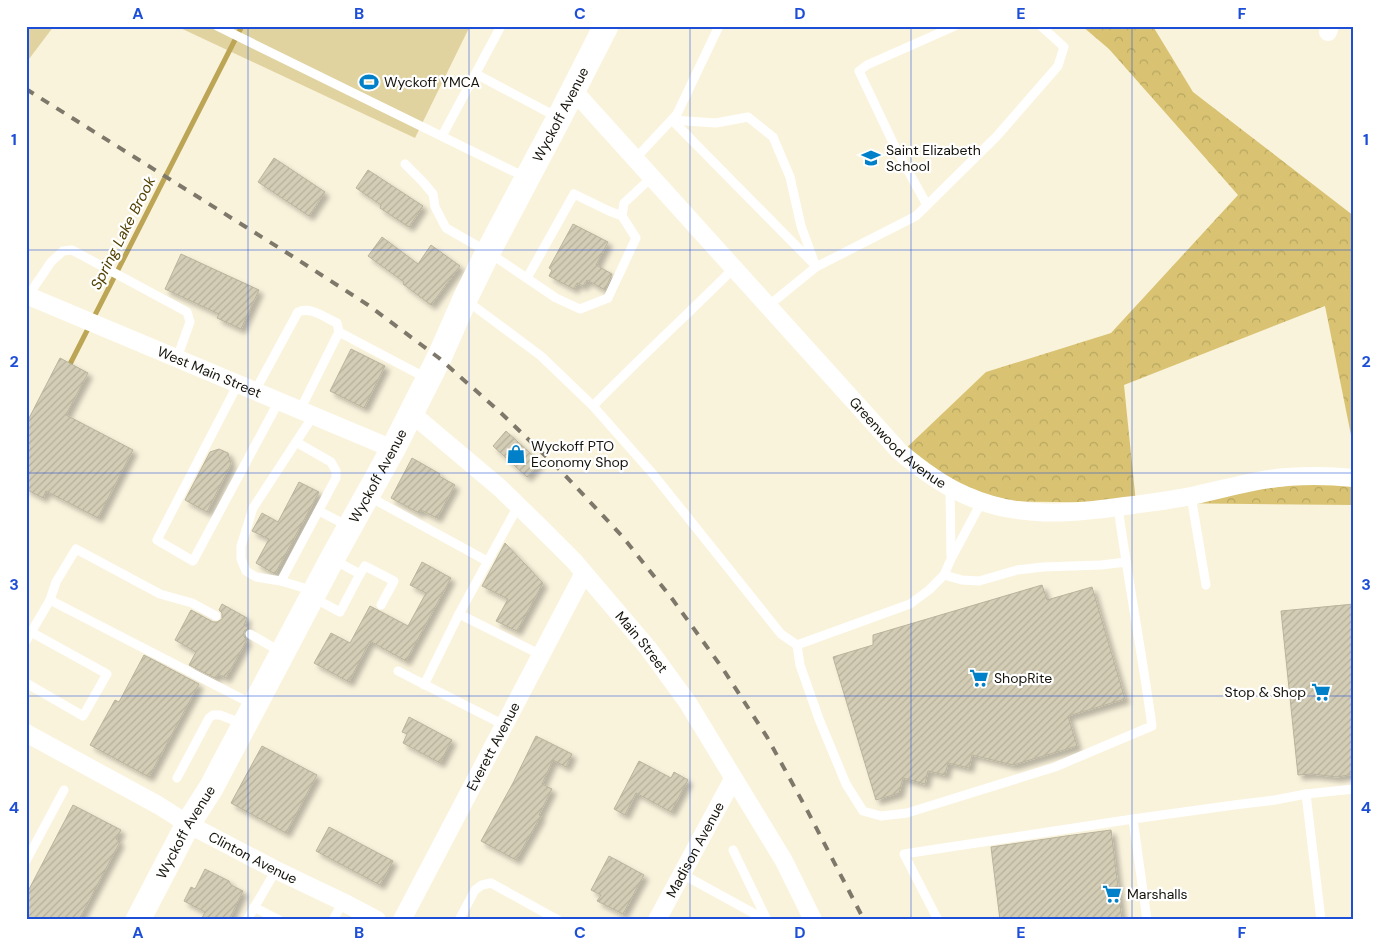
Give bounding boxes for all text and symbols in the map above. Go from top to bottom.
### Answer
text: A [132,3,144,24]
text: B [354,3,364,24]
text: C [574,3,586,24]
text: D [794,3,806,24]
text: E [1016,3,1026,24]
text: F [1238,3,1247,24]
street label: Wyckoff Avenue [528,64,593,165]
sports icon: Wyckoff YMCA [358,71,380,93]
place label: Wyckoff YMCA [384,73,480,91]
text: 1 [11,129,17,150]
text: 1 [1363,129,1369,150]
place label: Saint Elizabeth School [886,141,981,175]
school or university icon: Saint Elizabeth School [860,147,882,169]
water label: Spring Lake Brook [86,173,160,293]
street label: West Main Street [155,342,264,402]
text: 2 [9,351,19,372]
text: 2 [1361,351,1371,372]
street label: Greenwood Avenue [846,393,950,492]
street label: Wyckoff Avenue [345,426,411,526]
place label: Wyckoff PTO Economy Shop [531,437,629,471]
shop icon: Wyckoff PTO Economy Shop [505,443,527,465]
text: 3 [9,574,19,595]
text: 3 [1361,574,1371,595]
street label: Main Street [612,607,672,676]
supermarket icon: ShopRite [968,667,990,689]
place label: ShopRite [994,669,1052,687]
supermarket icon: Stop & Shop [1310,681,1332,703]
place label: Stop & Shop [1225,683,1306,701]
street label: Everett Avenue [462,699,524,794]
street label: Wyckoff Avenue [152,782,219,882]
text: 4 [9,797,19,818]
text: 4 [1361,797,1371,818]
street label: Madison Avenue [662,798,728,901]
street label: Clinton Avenue [205,827,300,888]
supermarket icon: Marshalls [1101,883,1123,905]
place label: Marshalls [1127,885,1188,903]
text: A [132,922,144,943]
text: B [354,922,364,943]
text: C [574,922,586,943]
text: D [794,922,806,943]
text: E [1016,922,1026,943]
text: F [1238,922,1247,943]

